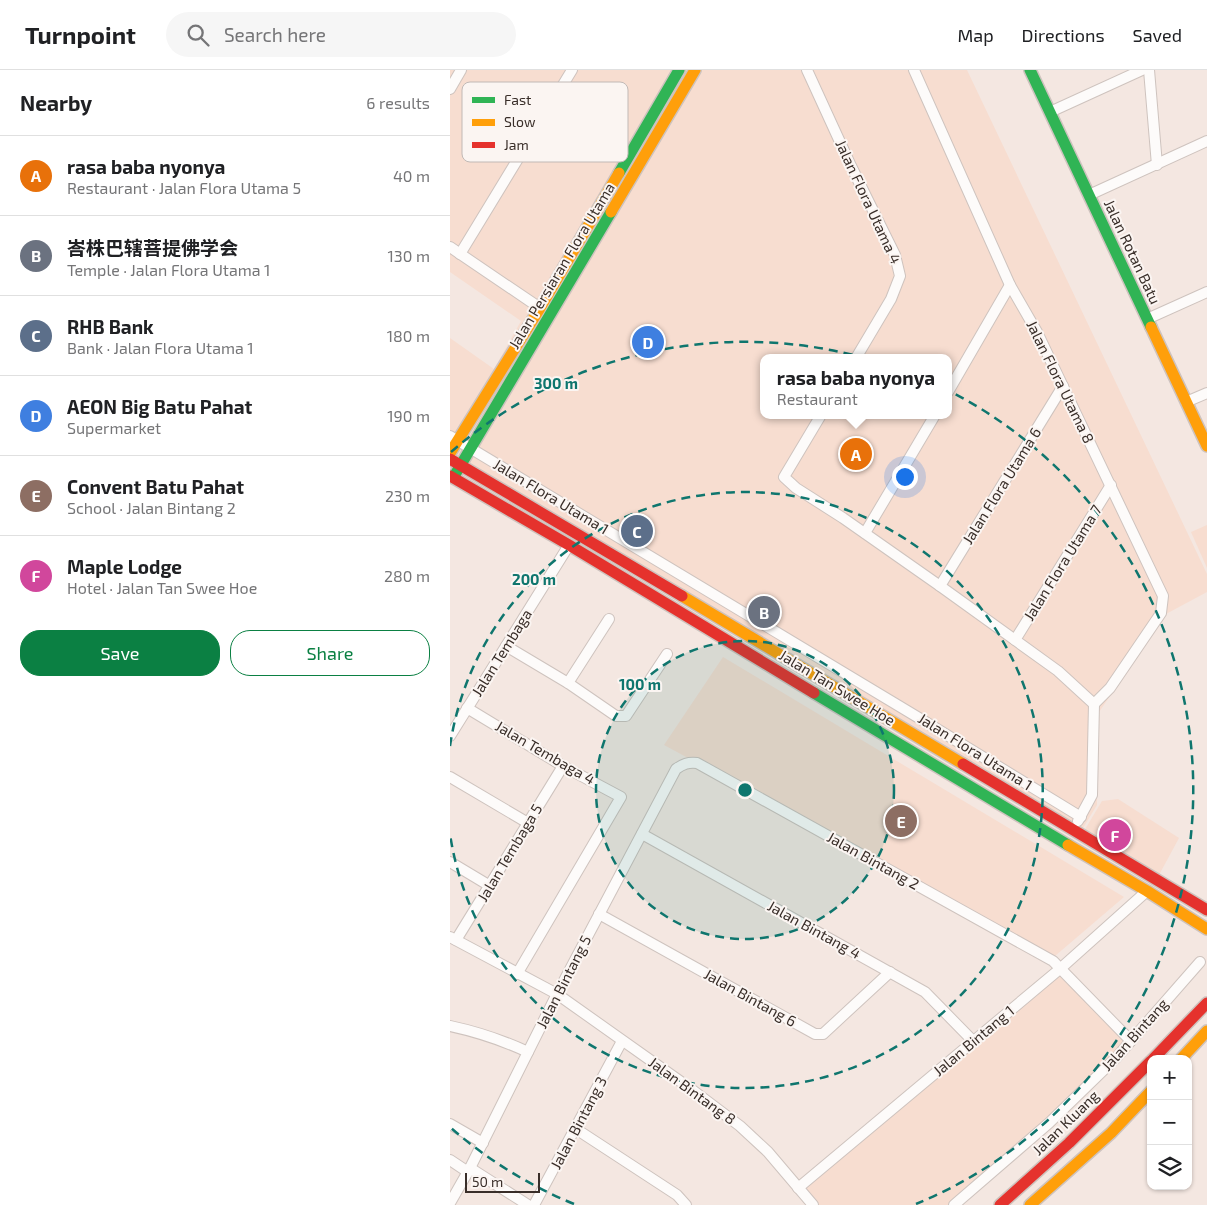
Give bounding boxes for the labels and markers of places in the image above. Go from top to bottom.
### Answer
pin: D [632,323,664,361]
pin: A [840,435,872,473]
pin: C [621,512,653,550]
pin: B [748,593,780,631]
centre of rings [736,781,754,799]
pin: E [885,802,917,840]
pin: F [1099,816,1131,854]

